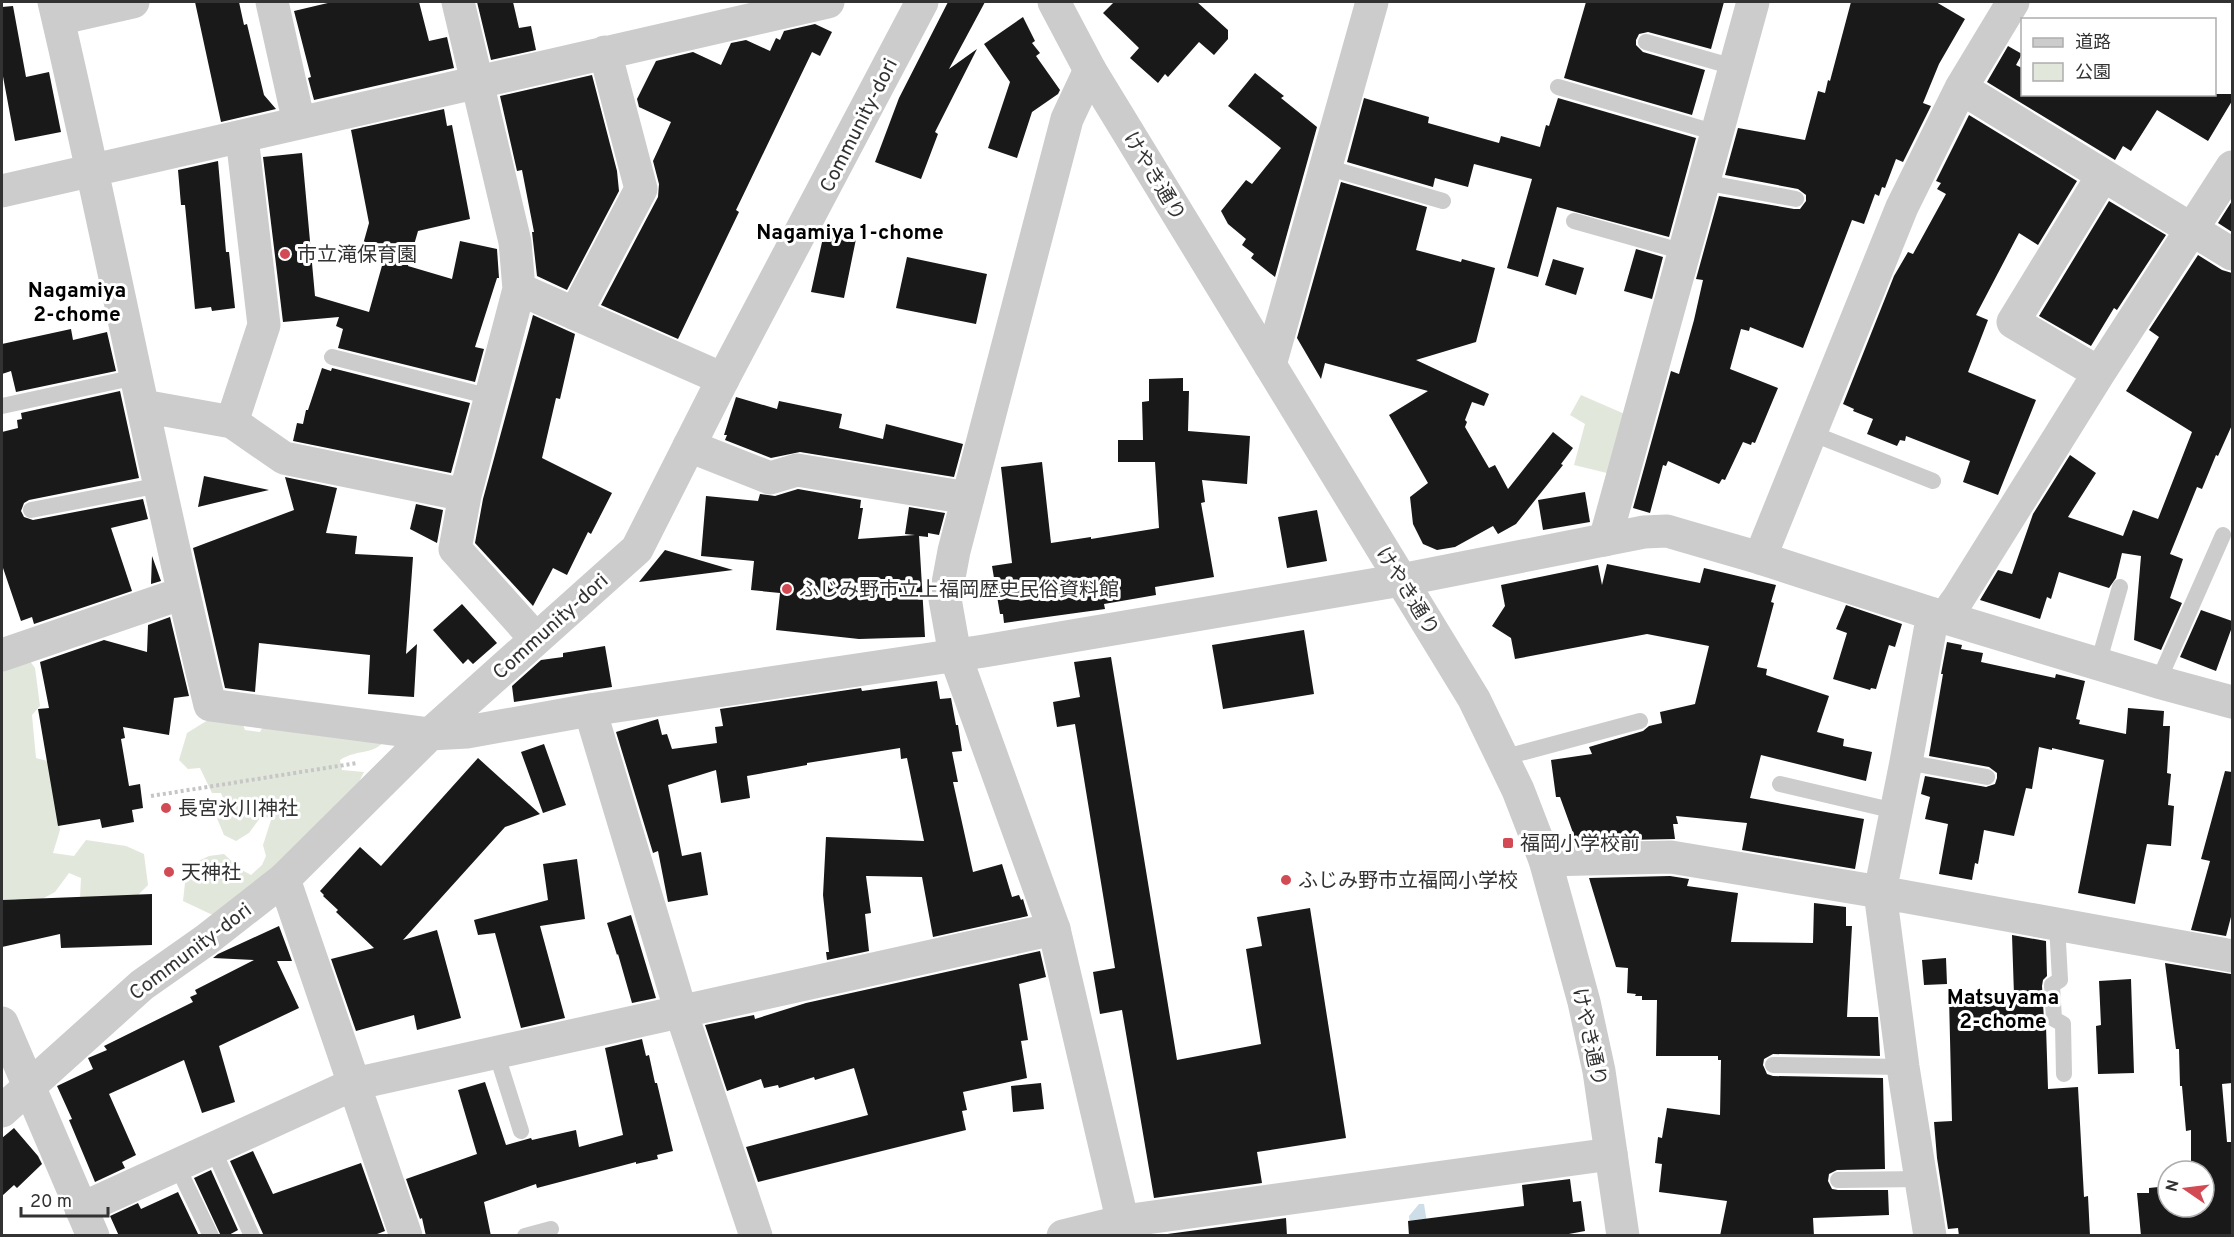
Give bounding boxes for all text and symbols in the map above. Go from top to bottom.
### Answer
legend [2021,18,2216,96]
text: 道路 [2075,32,2111,55]
street label: Community-dori [815,55,905,197]
text: 公園 [2075,62,2111,85]
street label: けやき通り [1116,127,1190,227]
district label: Nagamiya 1-chome [756,220,944,247]
place label: 市立滝保育園 [297,243,417,269]
marker: 市立滝保育園 [278,247,292,261]
district label: Nagamiya 2-chome [28,278,126,329]
street label: けやき通り [1369,543,1444,641]
street label: Community-dori [488,569,615,686]
place label: ふじみ野市立上福岡歴史民俗資料館 [799,578,1119,604]
marker: ふじみ野市立上福岡歴史民俗資料館 [780,582,794,596]
place label: 長宮氷川神社 [178,797,298,823]
marker: 長宮氷川神社 [159,801,173,815]
place label: 福岡小学校前 [1520,832,1640,858]
marker: 福岡小学校前 [1501,836,1515,850]
place label: 天神社 [181,861,241,887]
marker: 天神社 [162,865,176,879]
place label: ふじみ野市立福岡小学校 [1298,869,1518,895]
marker: ふじみ野市立福岡小学校 [1279,873,1293,887]
street label: Community-dori [125,898,258,1007]
district label: Matsuyama 2-chome [1947,985,2059,1036]
street label: けやき通り [1565,986,1611,1089]
north arrow [2156,1159,2216,1219]
text: N [2162,1178,2184,1194]
scale bar [21,1180,108,1218]
text: 20 m [30,1191,72,1214]

